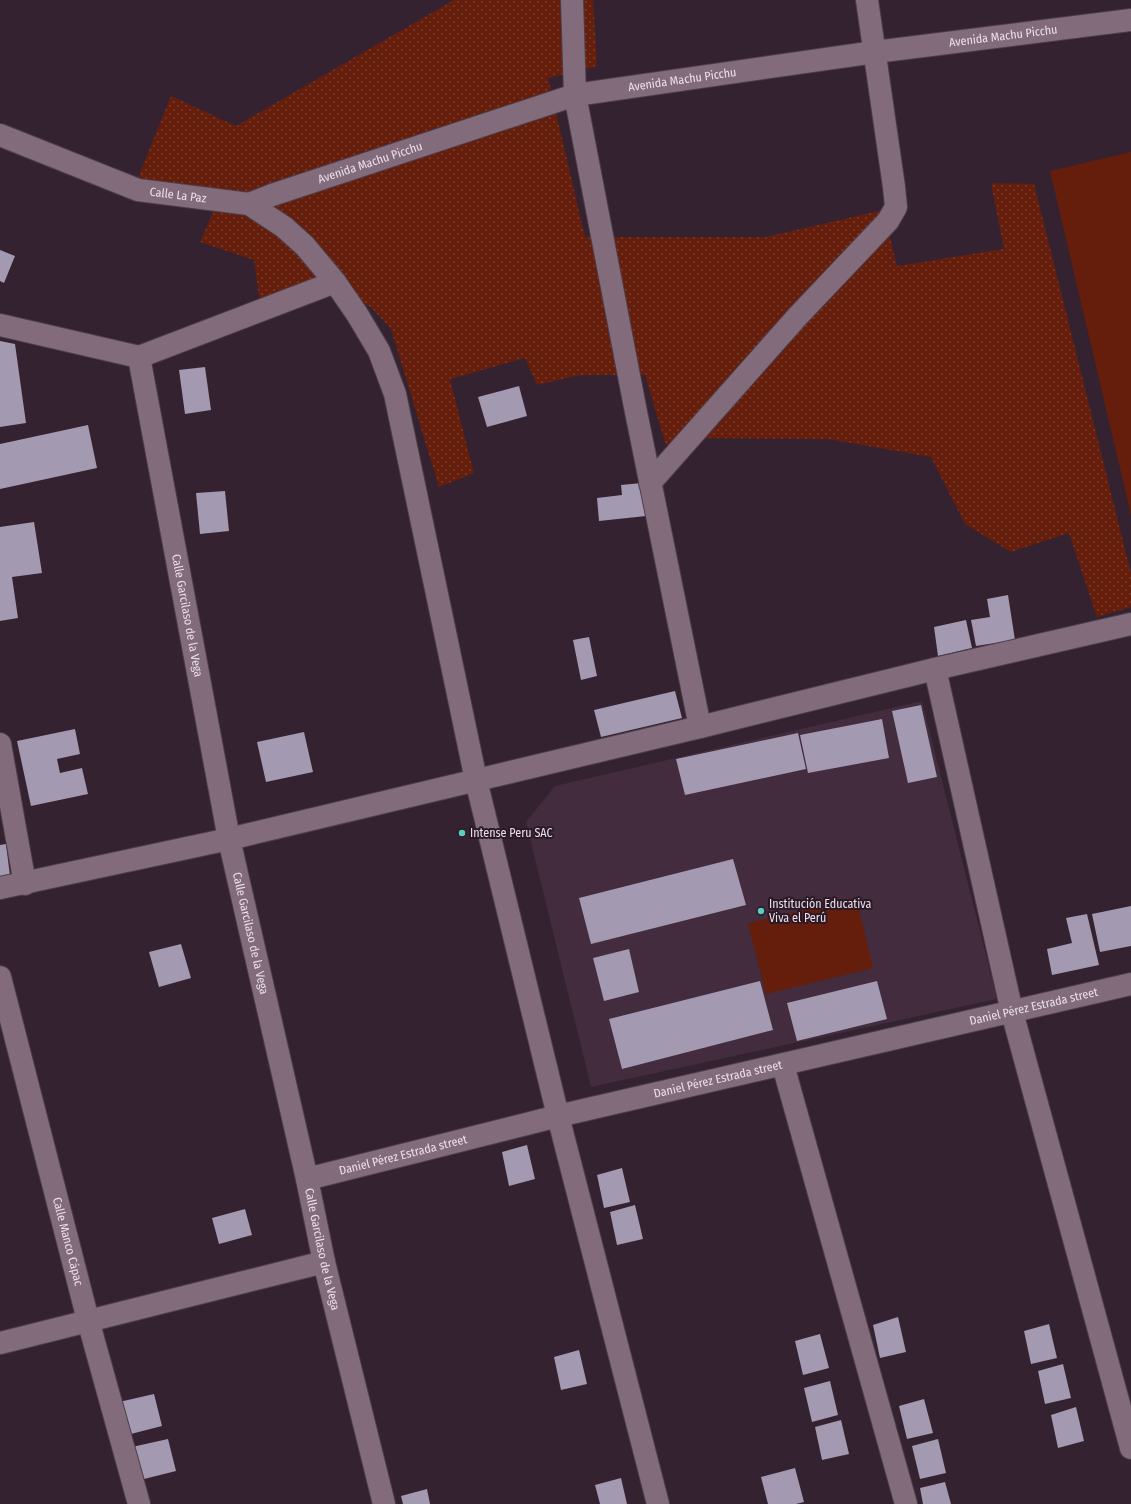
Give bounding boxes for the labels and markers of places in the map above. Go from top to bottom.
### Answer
place label: Intense Peru SAC [470,826,553,840]
marker: Intense Peru SAC [457,828,467,838]
place label: Institución Educativa Viva el Perú [769,897,871,925]
marker: Institución Educativa Viva el Perú [756,906,766,916]

